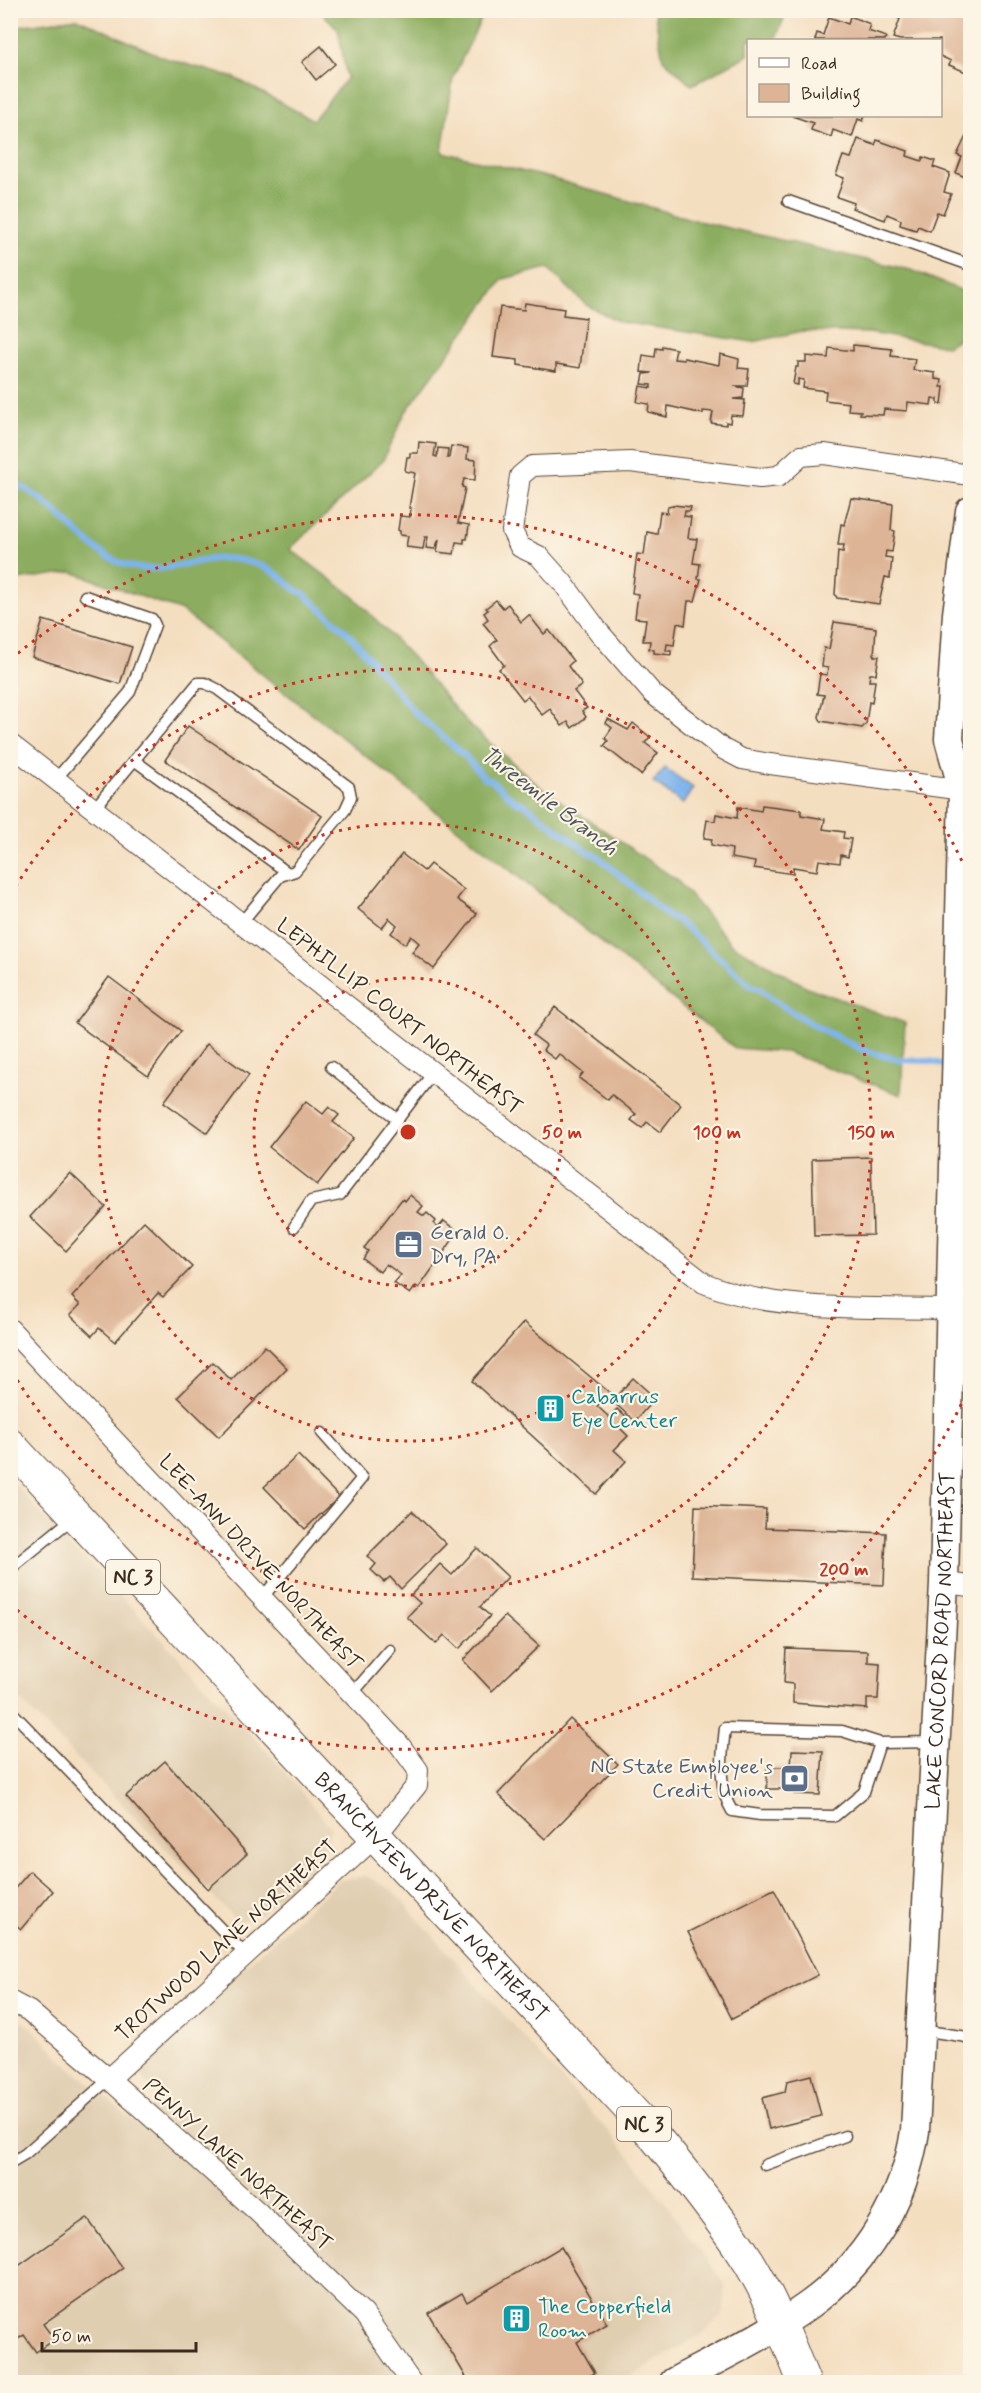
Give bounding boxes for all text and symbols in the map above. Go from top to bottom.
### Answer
legend [747,39,942,117]
text: Road [801,52,837,76]
text: Building [801,82,861,108]
water label: Threemile Branch [475,741,623,863]
street label: LEPHILLIP COURT NORTHEAST [271,912,528,1122]
text: 50 m [542,1121,582,1145]
text: 100 m [693,1121,741,1145]
text: 150 m [847,1121,895,1145]
centre of rings [398,1122,418,1142]
place label: Gerald O. Dry, PA [430,1219,509,1271]
office icon: Gerald O. Dry, PA [393,1228,425,1260]
place label: Cabarrus Eye Center [571,1383,678,1435]
building icon: Cabarrus Eye Center [534,1392,566,1424]
street label: LEE-ANN DRIVE NORTHEAST [152,1448,369,1677]
street label: LAKE CONCORD ROAD NORTHEAST [919,1471,962,1810]
text: 200 m [819,1558,869,1582]
road number: NC 3 [106,1560,160,1594]
place label: NC State Employee's Credit Union [590,1753,774,1805]
bank icon: NC State Employee's Credit Union [778,1762,810,1794]
street label: BRANCHVIEW DRIVE NORTHEAST [308,1767,554,2028]
street label: TROTWOOD LANE NORTHEAST [110,1833,344,2048]
street label: PENNY LANE NORTHEAST [137,2072,338,2257]
road number: NC 3 [617,2107,671,2141]
place label: The Copperfield Room [538,2293,671,2345]
building icon: The Copperfield Room [501,2302,533,2334]
scale bar [42,2315,196,2353]
text: 50 m [51,2325,91,2349]

